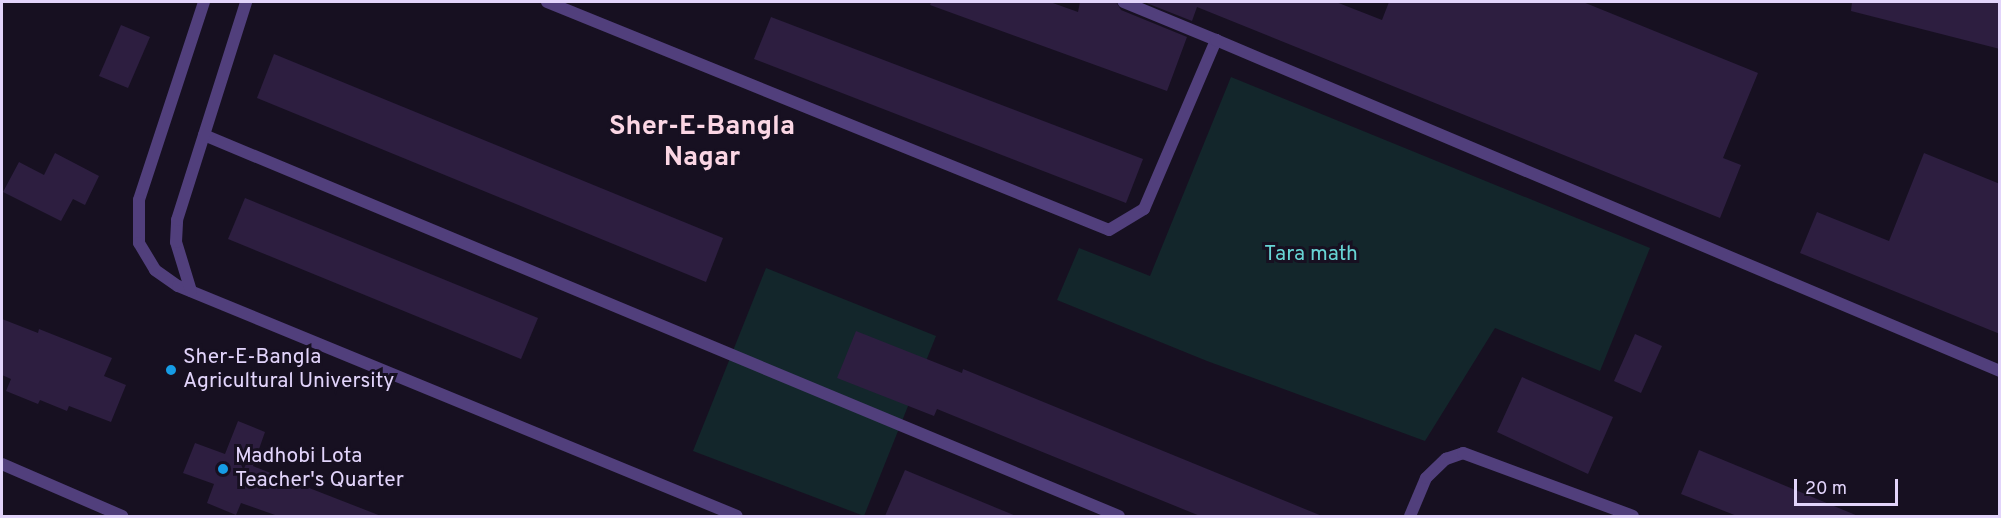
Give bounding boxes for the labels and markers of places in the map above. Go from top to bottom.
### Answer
place label: Sher-E-Bangla Agricultural University [183,345,394,395]
marker: Sher-E-Bangla Agricultural University [164,363,178,377]
place label: Madhobi Lota Teacher's Quarter [235,444,404,494]
marker: Madhobi Lota Teacher's Quarter [216,462,230,476]

